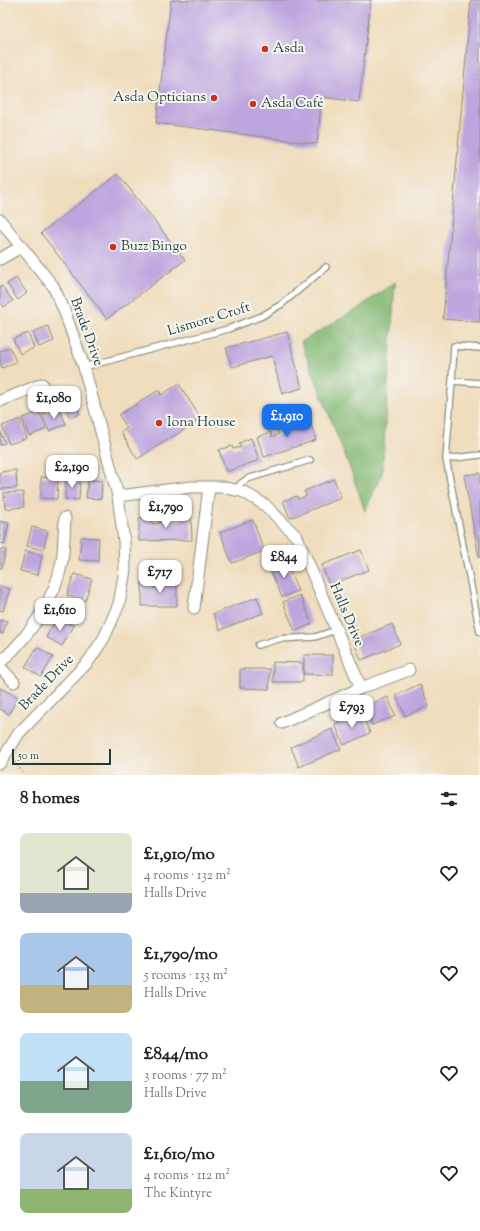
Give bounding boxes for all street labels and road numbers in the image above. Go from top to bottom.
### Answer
street label: Brade Drive [64,295,108,369]
street label: Lismore Croft [165,298,253,342]
street label: Halls Drive [324,580,368,650]
street label: Brade Drive [15,650,79,716]

